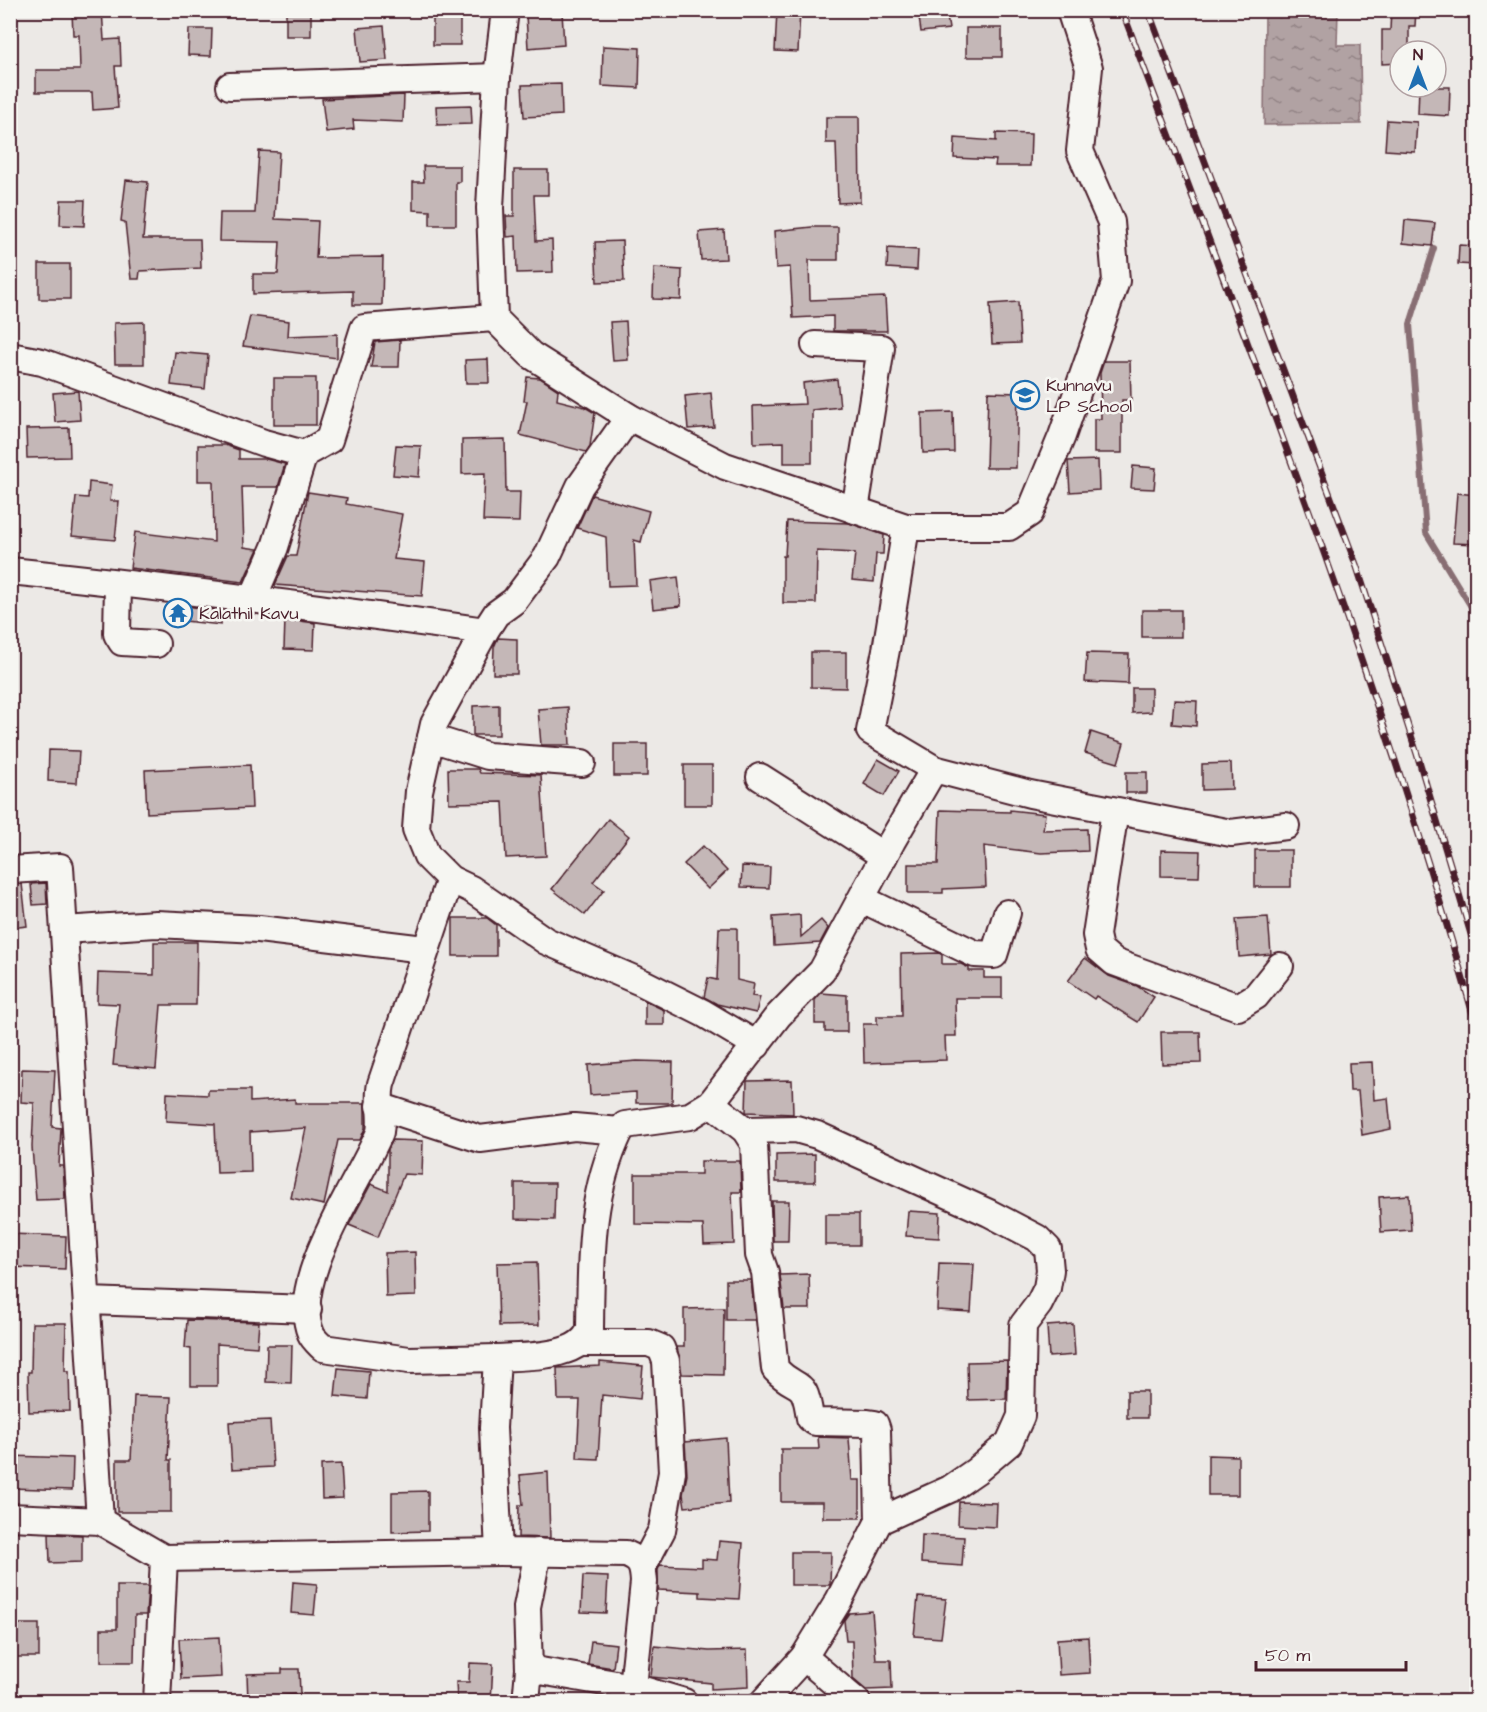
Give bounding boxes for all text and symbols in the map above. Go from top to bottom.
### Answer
north arrow [1388,39,1448,99]
text: N [1413,44,1423,66]
place label: Kunnavu LP School [1046,373,1132,419]
school or university icon: Kunnavu LP School [1009,379,1041,411]
temple icon: Kalathil Kavu [162,597,194,629]
place label: Kalathil Kavu [199,601,299,626]
scale bar [1256,1634,1406,1672]
text: 50 m [1265,1643,1310,1668]

